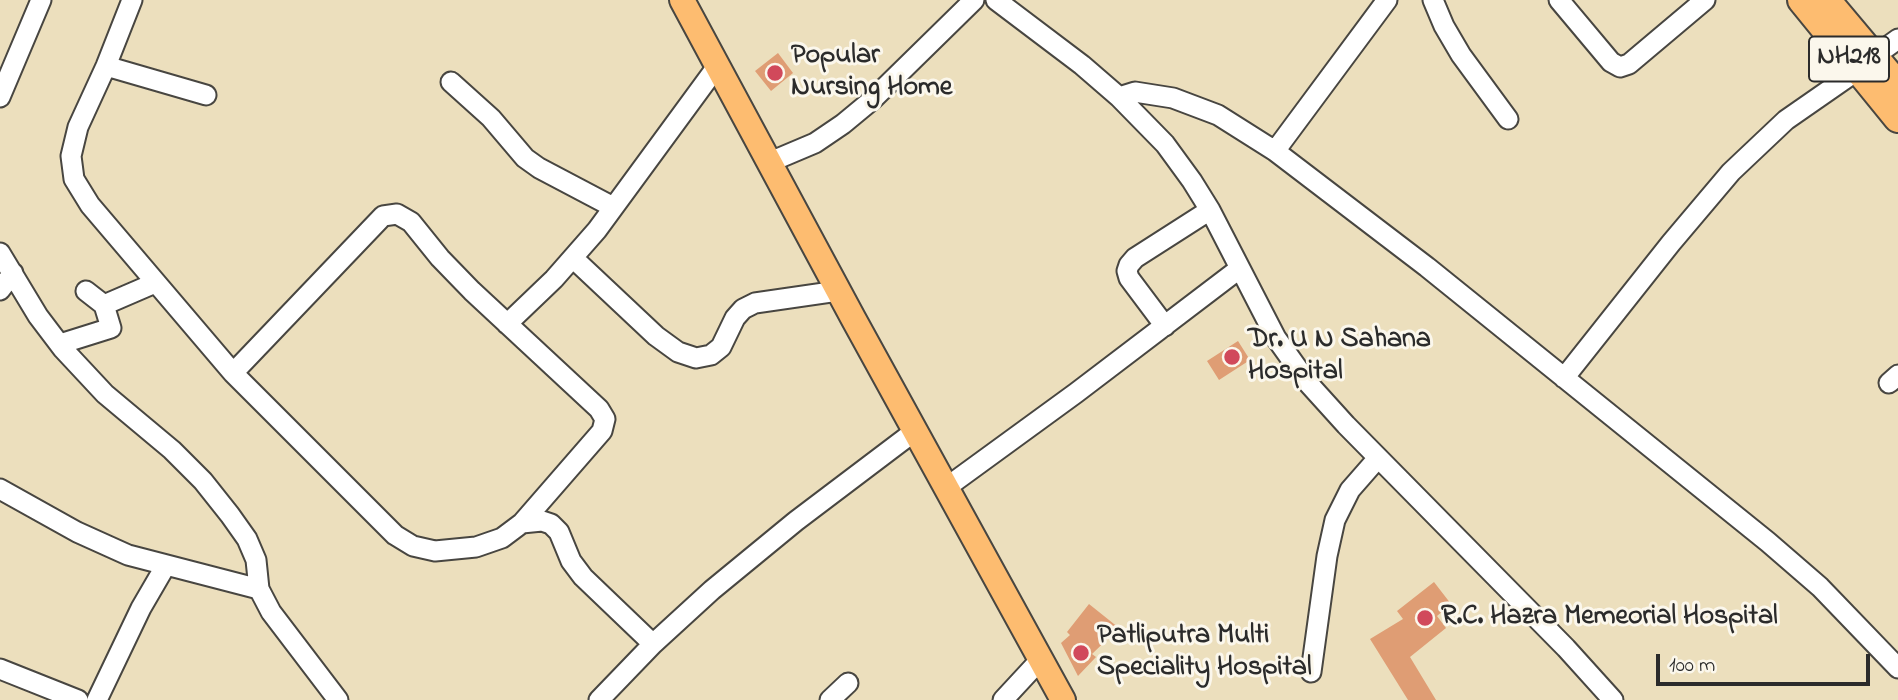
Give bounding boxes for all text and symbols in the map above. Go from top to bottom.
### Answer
road number: NH218 [1809,36,1889,82]
place label: Popular Nursing Home [791,40,952,106]
marker: Popular Nursing Home [765,63,785,83]
place label: Dr. U N Sahana Hospital [1248,324,1431,390]
marker: Dr. U N Sahana Hospital [1222,347,1242,367]
place label: R.C. Hazra Memeorial Hospital [1441,601,1778,635]
marker: R.C. Hazra Memeorial Hospital [1415,608,1435,628]
place label: Patliputra Multi Speciality Hospital [1097,620,1312,686]
scale bar [1660,640,1874,684]
marker: Patliputra Multi Speciality Hospital [1071,643,1091,663]
text: 100 m [1669,651,1715,681]

